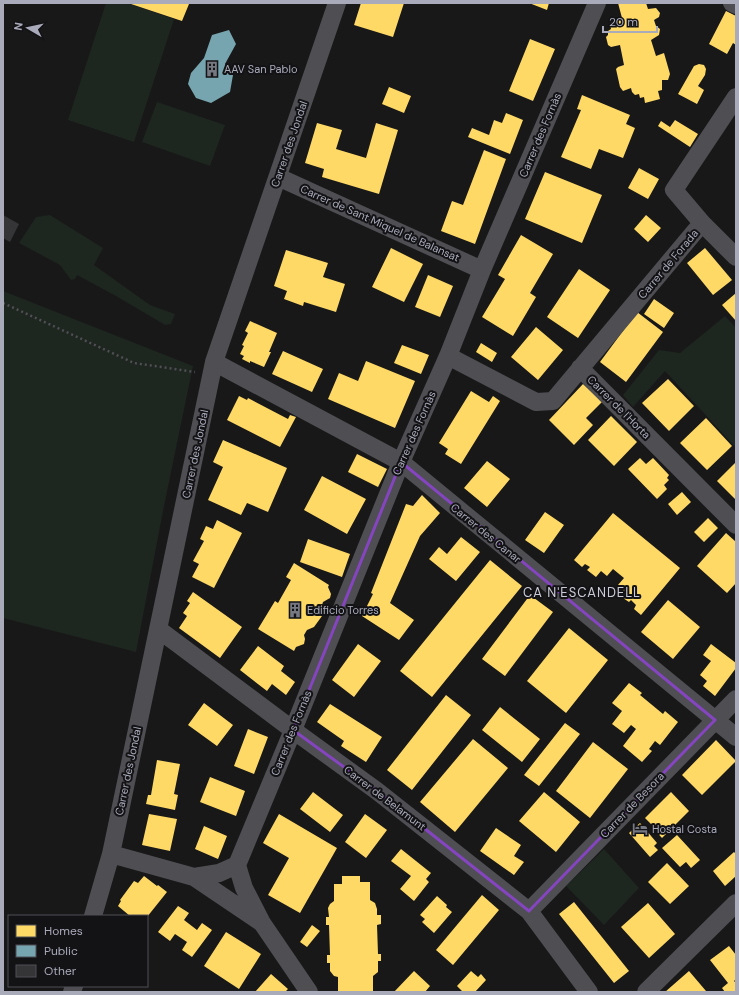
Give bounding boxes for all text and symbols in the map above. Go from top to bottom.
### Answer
north arrow [8,8,48,48]
scale bar [603,8,657,34]
text: 20 m [609,14,638,30]
text: N [11,21,26,31]
building icon: AAV San Pablo [203,60,221,78]
place label: AAV San Pablo [224,62,297,76]
street label: Carrer des Fornàs [516,91,564,179]
street label: Carrer des Jondal [268,99,310,189]
street label: Carrer de Sant Miquel de Balansat [298,181,462,265]
street label: Carrer de Forada [635,226,701,302]
street label: Carrer de l'Horta [584,372,654,442]
street label: Carrer des Fornàs [389,389,439,477]
street label: Carrer des Jondal [179,408,211,500]
street label: Carrer des Canar [448,500,524,566]
district label: CA N'ESCANDELL [523,584,641,601]
building icon: Edificio Torres [286,601,304,619]
place label: Edificio Torres [307,603,379,617]
street label: Carrer des Fornàs [268,688,314,778]
street label: Carrer des Jondal [112,725,144,817]
street label: Carrer de Belamunt [341,763,429,833]
street label: Carrer de Besora [597,769,667,841]
hotel icon: Hostal Costa [631,820,649,838]
place label: Hostal Costa [652,822,717,836]
legend [8,915,148,987]
text: Homes [44,923,83,939]
text: Public [44,943,78,959]
text: Other [44,963,77,979]

